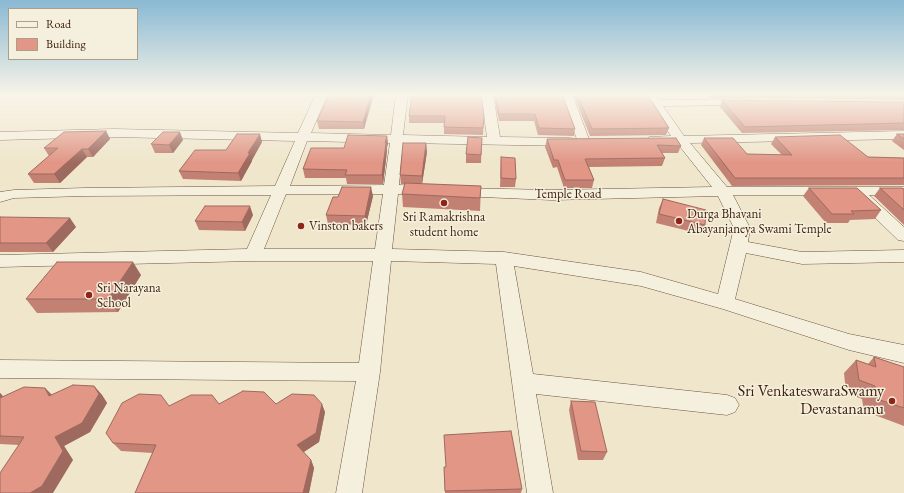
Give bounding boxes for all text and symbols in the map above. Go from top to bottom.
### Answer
legend [8,8,138,60]
text: Road [46,16,71,32]
text: Building [46,36,86,52]
street label: Temple Road [534,186,602,202]
marker: Sri Ramakrishna student home [439,198,449,208]
place label: Durga Bhavani Abayanjaneya Swami Temple [687,206,831,237]
place label: Sri Ramakrishna student home [403,209,485,240]
marker: Durga Bhavani Abayanjaneya Swami Temple [674,216,684,226]
place label: Vinston bakers [309,218,383,234]
marker: Vinston bakers [296,221,306,231]
place label: Sri Narayana School [97,280,161,311]
marker: Sri Narayana School [84,290,94,300]
place label: Sri VenkateswaraSwamy Devastanamu [738,382,884,420]
marker: Sri VenkateswaraSwamy Devastanamu [887,396,897,406]

